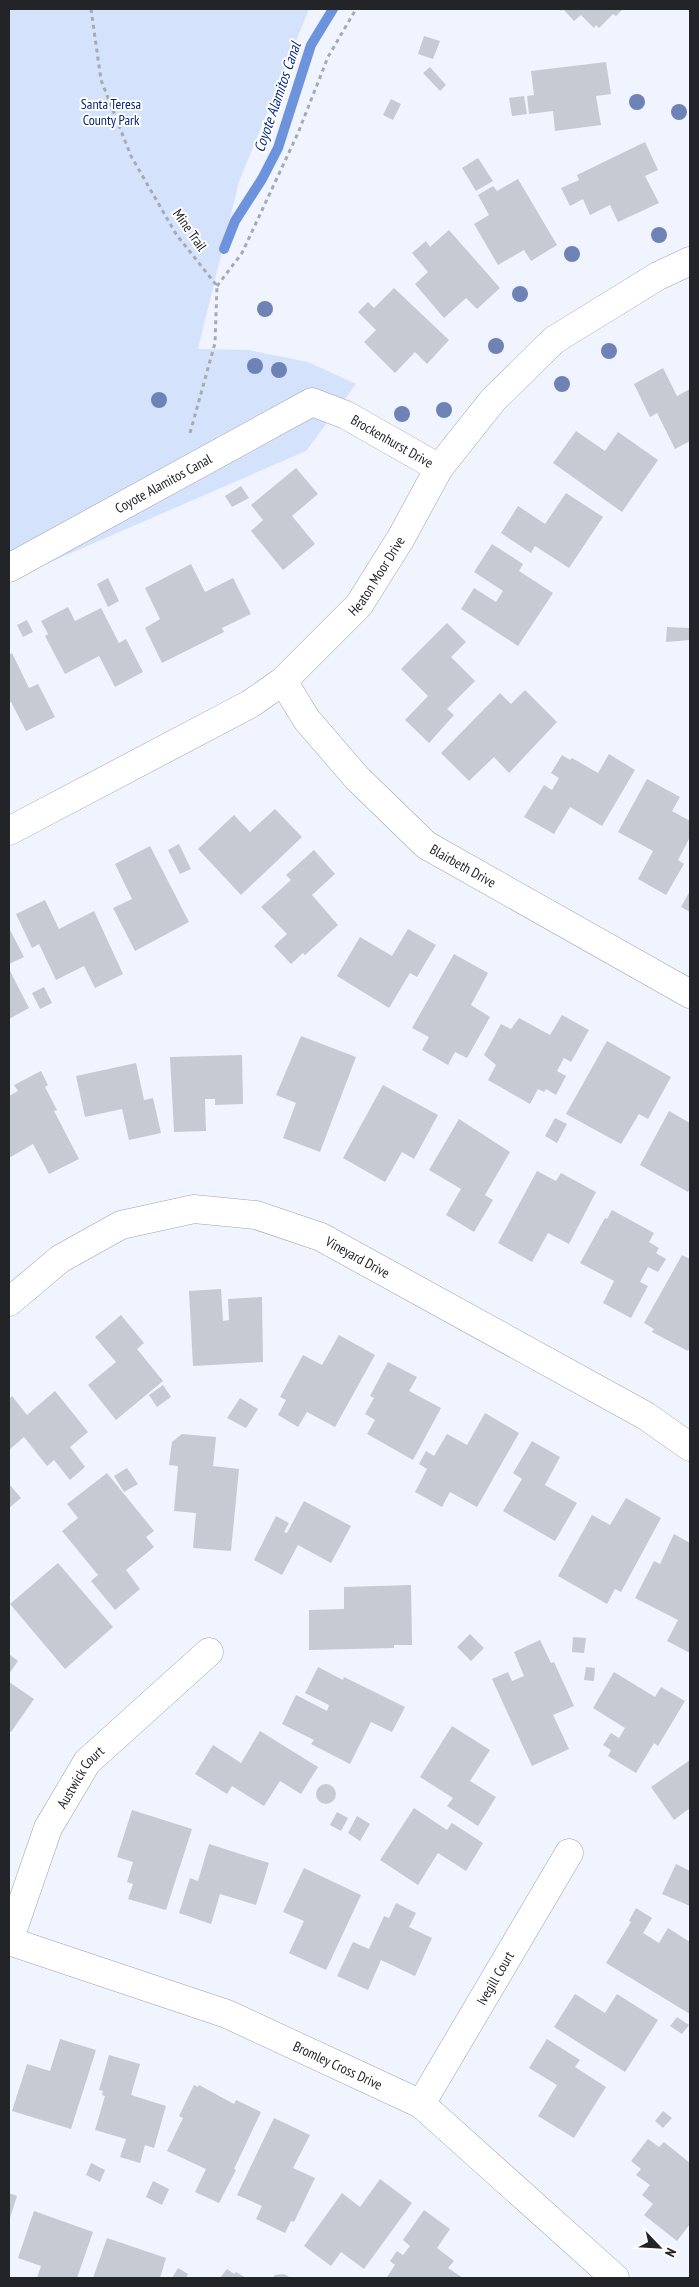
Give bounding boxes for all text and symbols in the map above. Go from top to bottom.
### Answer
water label: Coyote Alamitos Canal [249,38,305,154]
park label: Santa Teresa County Park [81,95,141,129]
street label: Mine Trail [169,205,211,255]
street label: Brockenhurst Drive [348,411,437,472]
street label: Coyote Alamitos Canal [112,449,215,517]
street label: Heaton Moor Drive [344,533,409,620]
street label: Blairbeth Drive [427,840,499,892]
street label: Vineyard Drive [322,1232,393,1282]
street label: Austwick Court [53,1742,108,1811]
street label: Ivegill Court [472,1948,518,2008]
street label: Bromley Cross Drive [290,2037,385,2094]
north arrow [634,2222,684,2272]
text: N [661,2245,681,2260]

